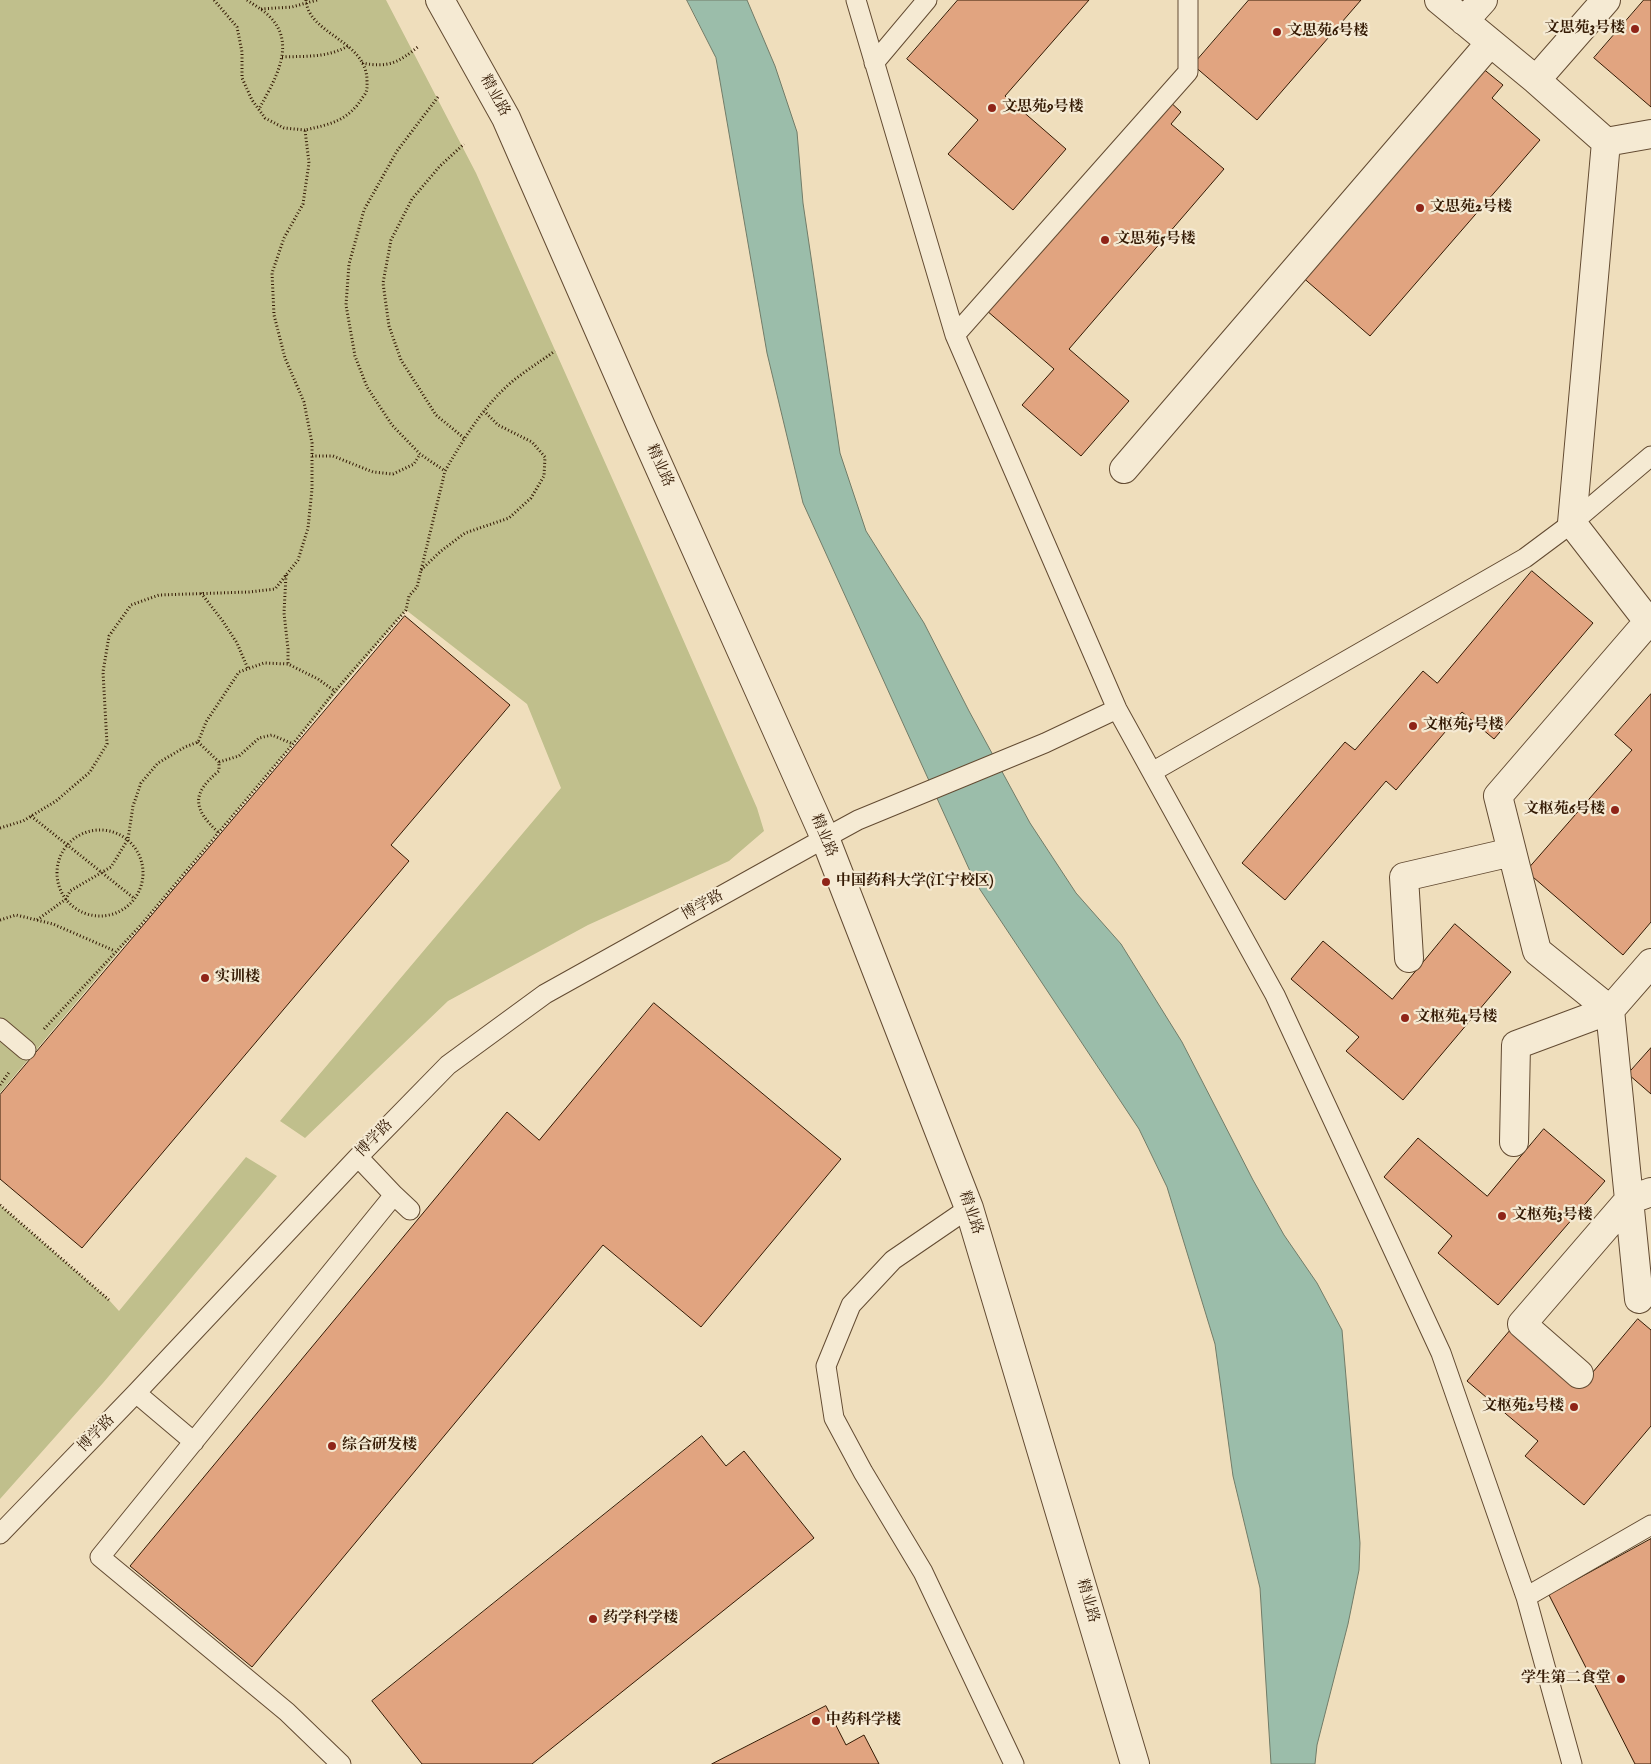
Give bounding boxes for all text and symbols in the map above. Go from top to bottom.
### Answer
place label: 文思苑3号楼 [1544,20,1625,38]
place label: 文思苑6号楼 [1287,23,1368,41]
marker: 文思苑3号楼 [1629,23,1641,35]
marker: 文思苑6号楼 [1271,26,1283,38]
street label: 精业路 [475,72,513,120]
place label: 文思苑9号楼 [1002,99,1084,117]
marker: 文思苑9号楼 [986,102,998,114]
place label: 文思苑2号楼 [1430,199,1512,217]
marker: 文思苑2号楼 [1414,202,1426,214]
place label: 文思苑5号楼 [1115,231,1195,249]
marker: 文思苑5号楼 [1099,234,1111,246]
street label: 精业路 [642,442,676,490]
place label: 文枢苑5号楼 [1423,717,1503,735]
marker: 文枢苑5号楼 [1407,720,1419,732]
place label: 文枢苑6号楼 [1524,801,1605,819]
marker: 文枢苑6号楼 [1609,804,1621,816]
street label: 精业路 [806,812,840,860]
place label: 中国药科大学(江宁校区) [836,873,994,891]
marker: 中国药科大学(江宁校区) [820,876,832,888]
street label: 博学路 [679,887,727,925]
place label: 实训楼 [215,969,260,987]
marker: 实训楼 [199,972,211,984]
place label: 文枢苑4号楼 [1415,1009,1497,1027]
marker: 文枢苑4号楼 [1399,1012,1411,1024]
street label: 博学路 [353,1117,397,1161]
street label: 精业路 [954,1189,986,1237]
place label: 文枢苑3号楼 [1512,1207,1593,1225]
marker: 文枢苑3号楼 [1496,1210,1508,1222]
place label: 文枢苑2号楼 [1482,1398,1564,1416]
marker: 文枢苑2号楼 [1568,1401,1580,1413]
street label: 博学路 [75,1412,119,1456]
place label: 综合研发楼 [342,1437,417,1455]
marker: 综合研发楼 [326,1440,338,1452]
street label: 精业路 [1072,1577,1102,1625]
place label: 药学科学楼 [603,1610,678,1628]
marker: 药学科学楼 [587,1613,599,1625]
place label: 学生第二食堂 [1521,1670,1611,1688]
marker: 学生第二食堂 [1615,1673,1627,1685]
place label: 中药科学楼 [826,1712,901,1730]
marker: 中药科学楼 [810,1715,822,1727]

